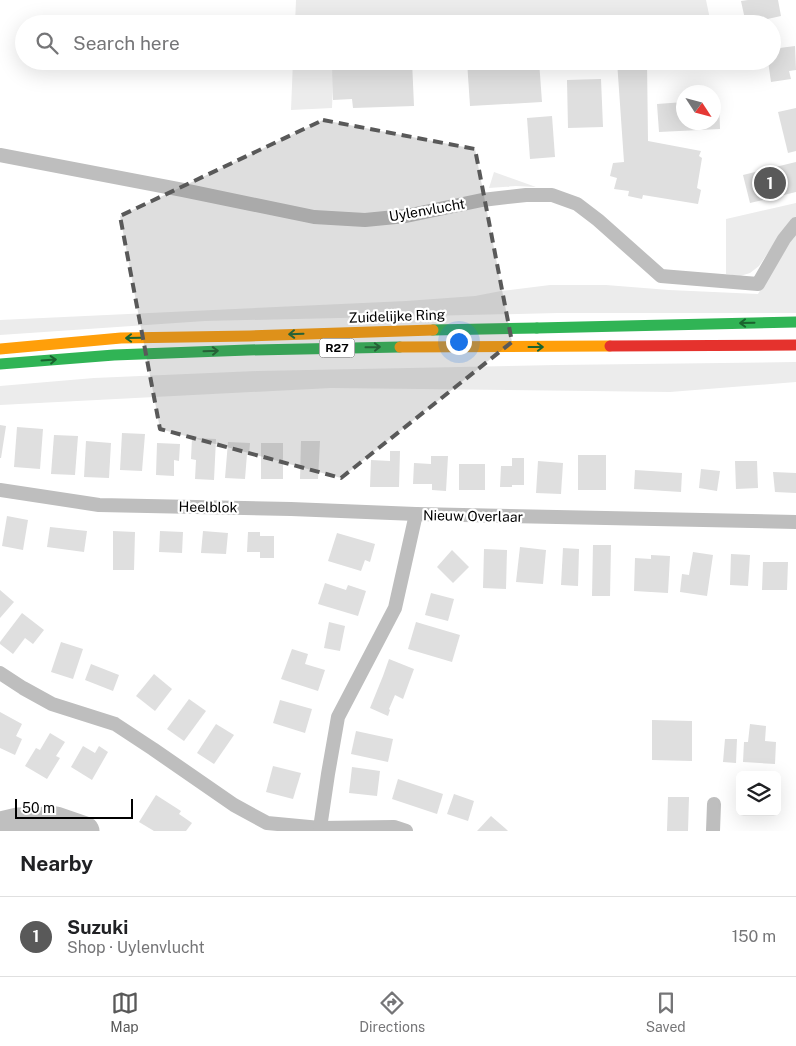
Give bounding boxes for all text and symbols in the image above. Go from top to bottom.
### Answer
search box [15,15,781,70]
icon: search [33,29,61,57]
text: Search here [73,32,180,54]
north arrow [676,85,721,130]
pin: 1 [754,164,786,202]
street label: Uylenvlucht [388,195,466,225]
street label: Zuidelijke Ring [348,306,446,326]
one-way arrow [740,318,756,328]
your location [446,329,472,355]
one-way arrow [288,330,304,339]
one-way arrow [125,333,142,343]
road number: R27 [320,338,354,358]
one-way arrow [365,342,381,352]
one-way arrow [528,342,544,352]
one-way arrow [202,346,219,356]
one-way arrow [40,355,56,365]
street label: Heelblok [179,498,238,516]
street label: Nieuw Overlaar [423,507,523,525]
map controls [736,771,781,816]
button: layers [736,771,781,816]
scale bar [15,796,132,819]
text: 50 m [22,800,55,816]
text: Nearby [20,851,93,876]
text: Suzuki [67,916,128,938]
text: 1 [33,927,39,946]
text: 150 m [732,927,776,946]
text: Shop · Uylenvlucht [67,938,205,957]
tab: Map [110,989,139,1035]
tab: Directions [359,989,425,1035]
tab: Saved [646,989,686,1035]

